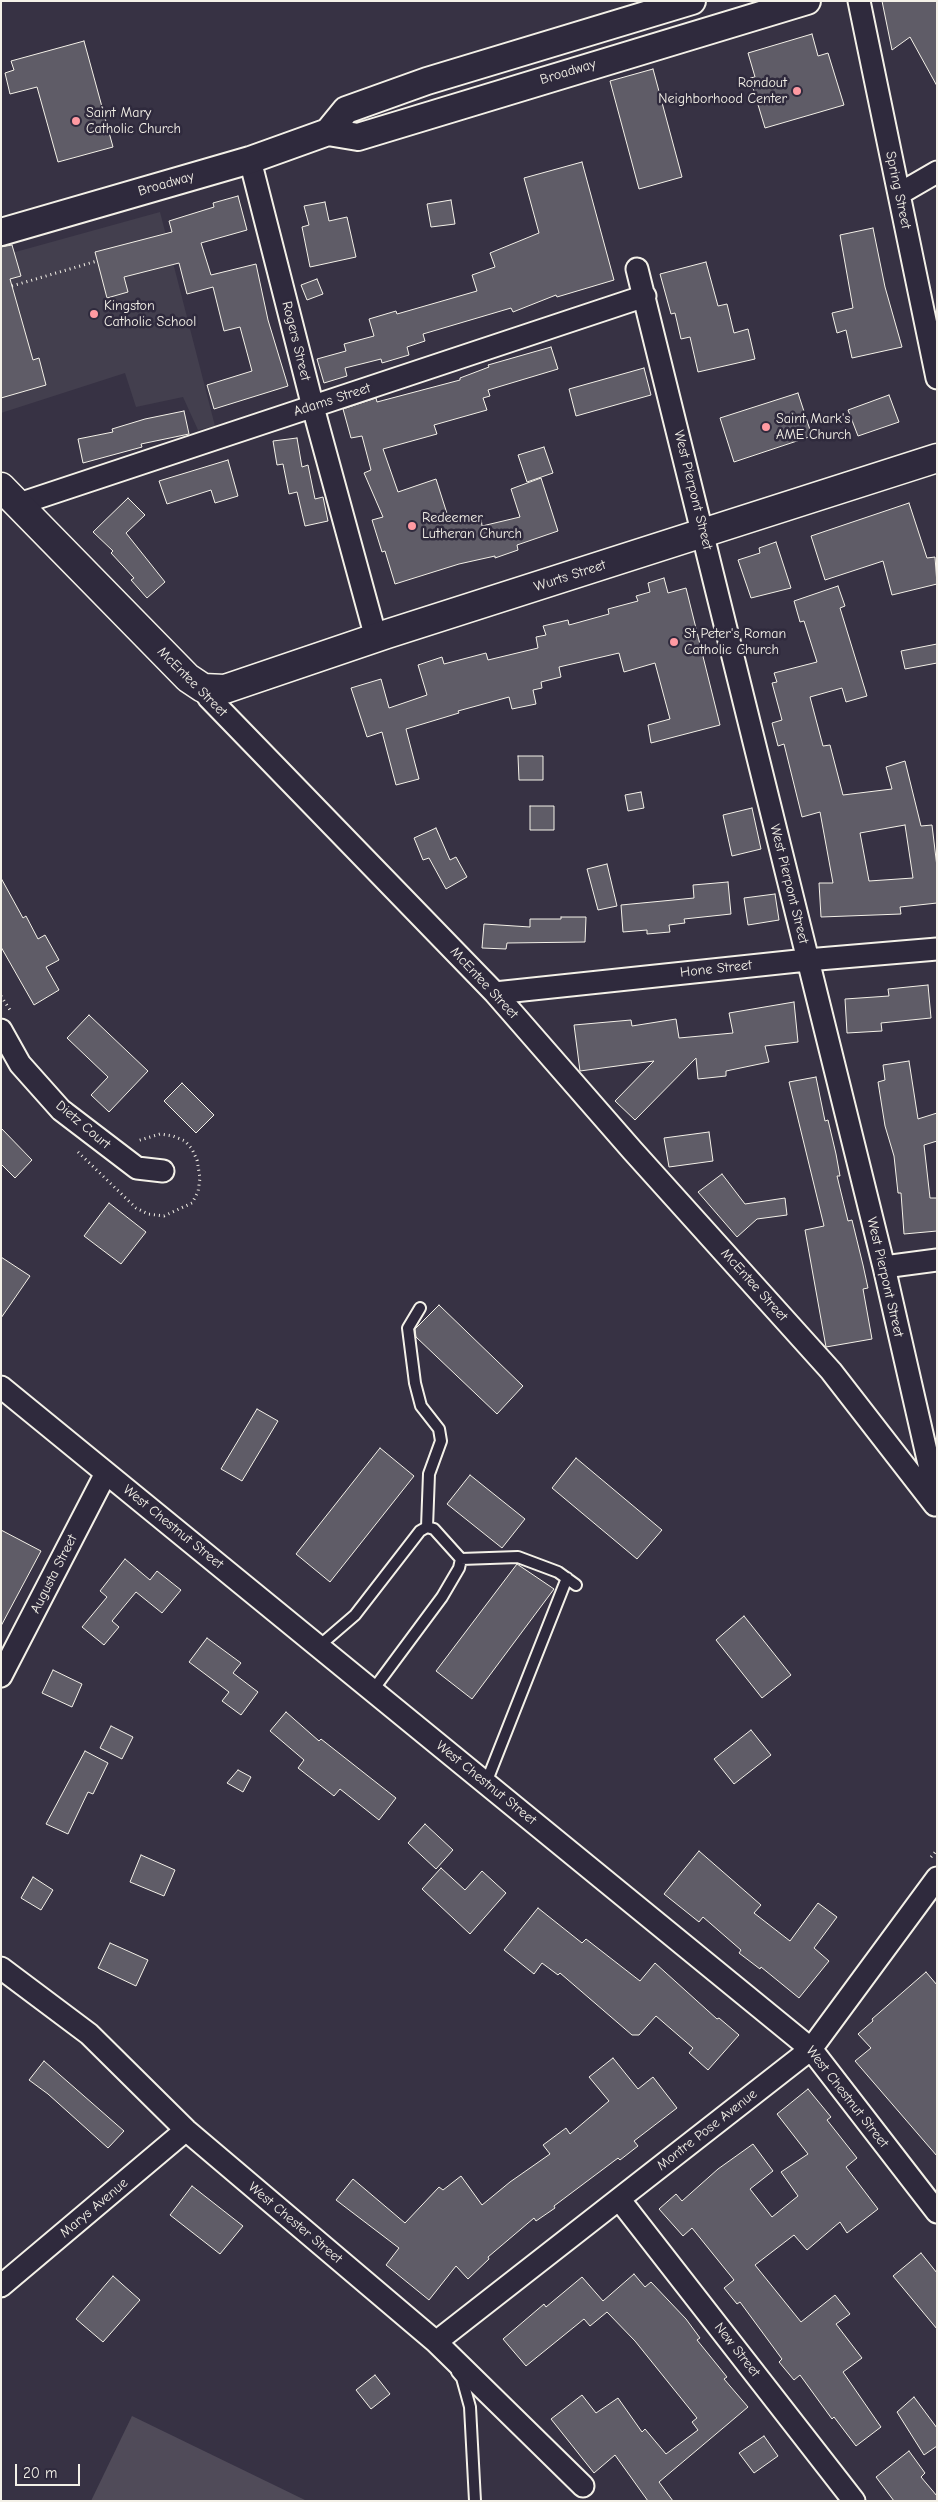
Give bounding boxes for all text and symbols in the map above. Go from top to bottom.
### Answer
street label: Broadway [538,56,598,88]
place label: Rondout Neighborhood Center [658,75,787,108]
marker: Rondout Neighborhood Center [791,85,803,97]
place label: Saint Mary Catholic Church [86,105,181,138]
marker: Saint Mary Catholic Church [70,115,82,127]
street label: Spring Street [882,150,914,230]
street label: Broadway [136,168,196,200]
place label: Kingston Catholic School [104,298,196,331]
street label: Rogers Street [278,300,314,382]
marker: Kingston Catholic School [88,308,100,320]
street label: Adams Street [291,380,373,420]
place label: Saint Mark's AME Church [776,411,852,444]
marker: Saint Mark's AME Church [760,421,772,433]
street label: West Pierpont Street [670,428,716,552]
place label: Redeemer Lutheran Church [422,510,522,542]
marker: Redeemer Lutheran Church [406,520,418,532]
street label: Wurts Street [532,557,608,595]
place label: St Peter's Roman Catholic Church [684,626,786,658]
marker: St Peter's Roman Catholic Church [668,636,680,648]
street label: McEntee Street [154,644,230,720]
street label: West Pierpont Street [766,822,812,946]
street label: McEntee Street [446,944,522,1022]
street label: Hone Street [679,957,753,981]
street label: Dietz Court [52,1097,114,1153]
street label: West Pierpont Street [863,1215,907,1339]
street label: McEntee Street [717,1245,791,1325]
street label: West Chestnut Street [119,1481,227,1573]
street label: Augusta Street [27,1532,81,1616]
street label: West Chestnut Street [432,1737,540,1829]
street label: West Chestnut Street [802,2043,892,2151]
street label: Montre Pose Avenue [654,2086,760,2174]
street label: Marys Avenue [56,2175,132,2241]
street label: West Chester Street [245,2179,345,2267]
street label: New Street [711,2319,763,2381]
scale bar [18,2454,82,2486]
text: 20 m [23,2464,57,2482]

